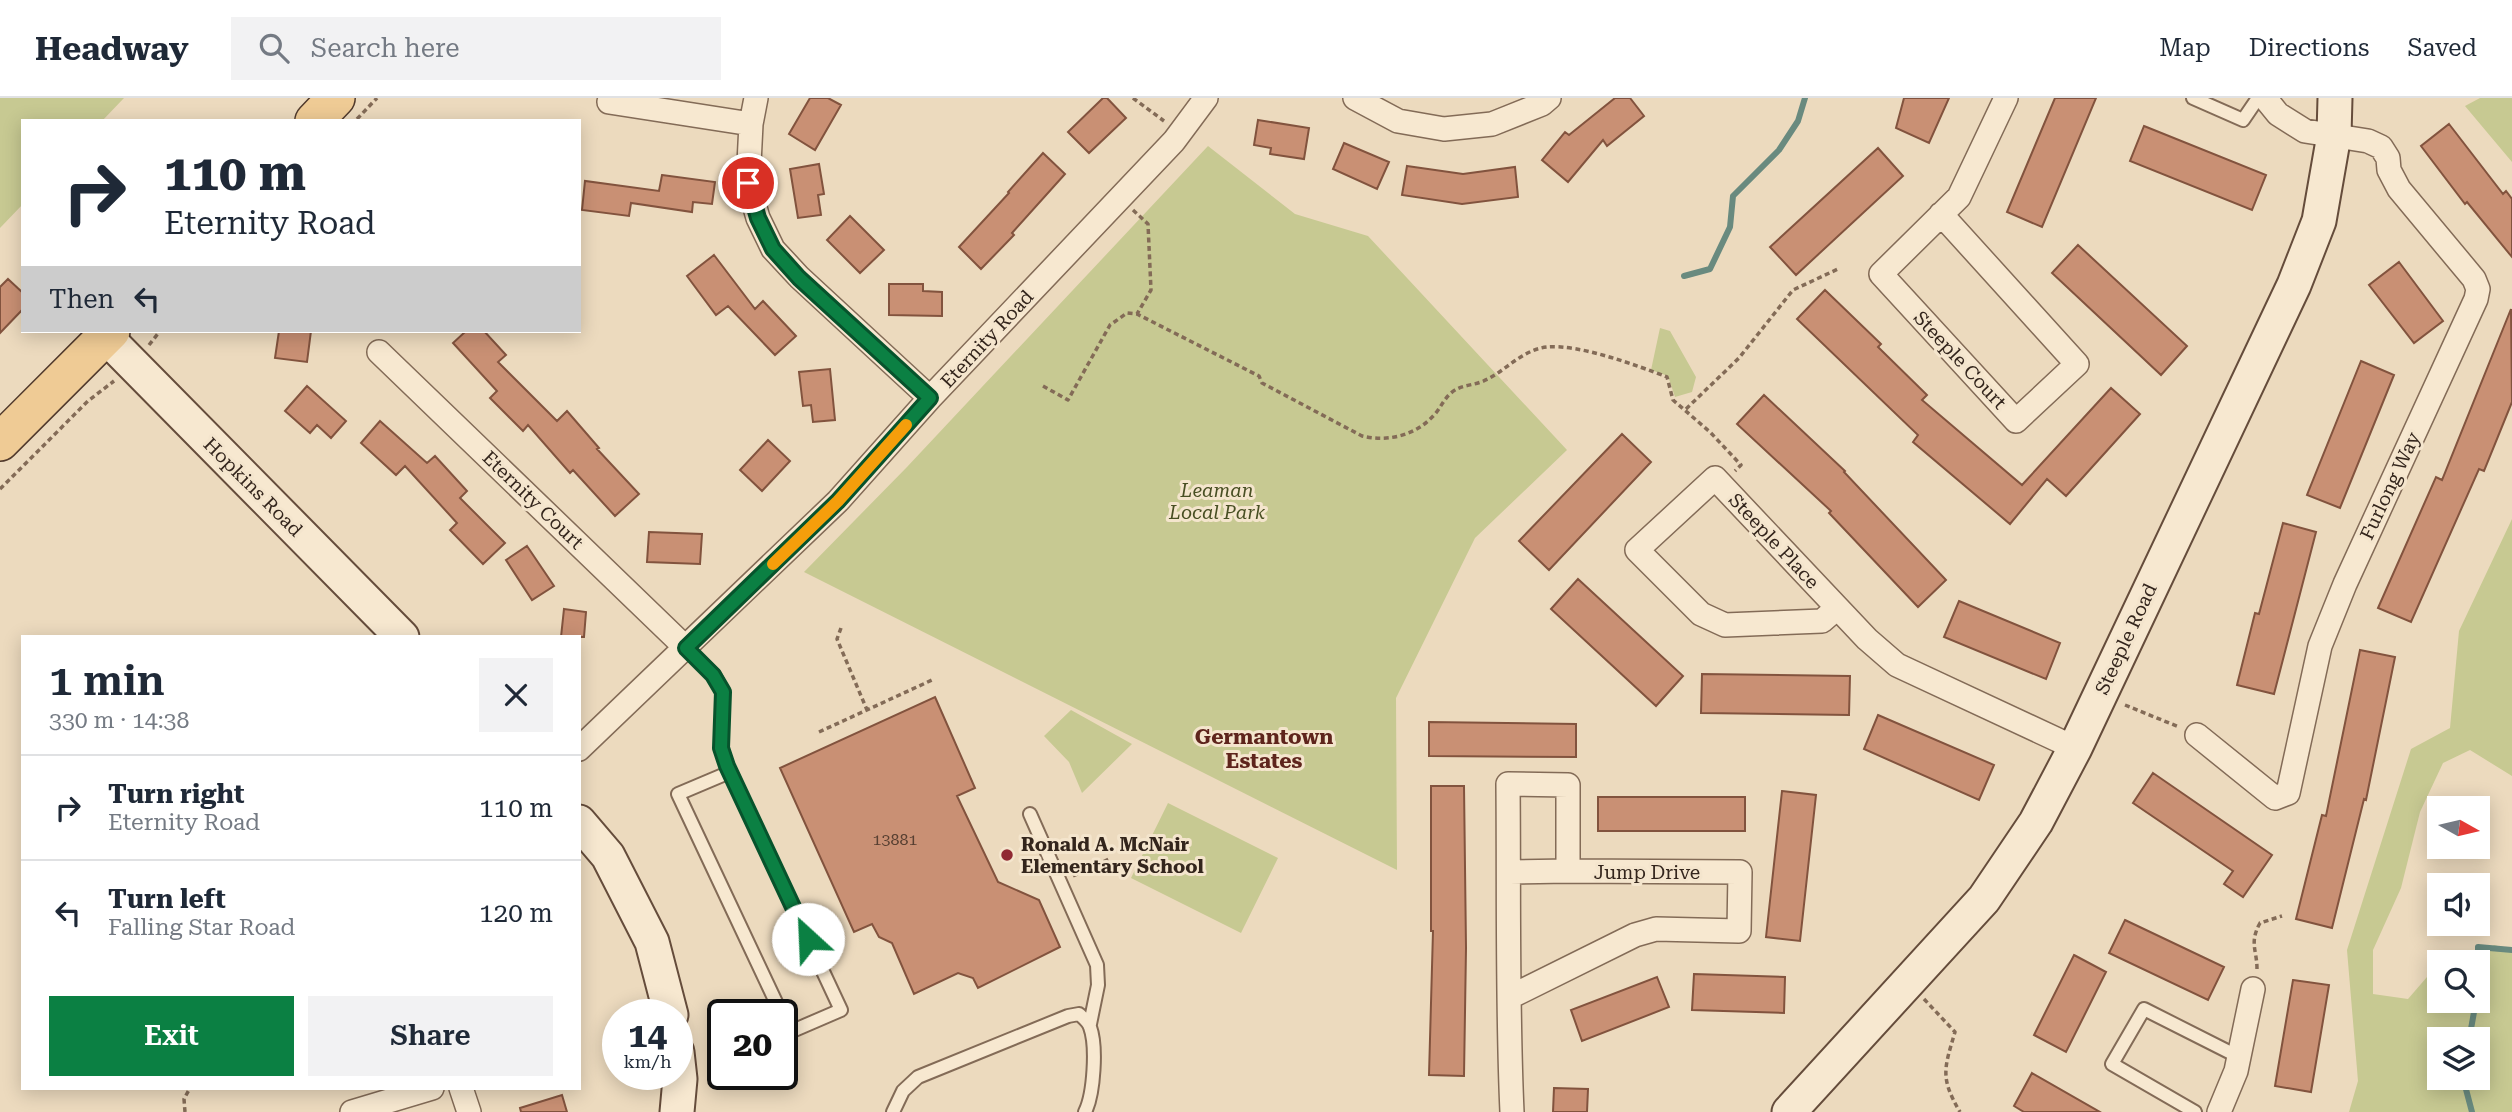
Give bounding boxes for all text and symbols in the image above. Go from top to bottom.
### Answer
search box [231,17,721,80]
text: Headway [35,29,189,68]
icon: search [255,29,293,67]
text: Search here [311,33,460,63]
text: Map [2159,34,2211,62]
text: Directions [2249,34,2369,62]
text: Saved [2407,34,2477,62]
text: 110 m [164,145,306,202]
icon: right [49,147,140,238]
pin [718,153,778,213]
icon: arrive [729,164,767,202]
text: Eternity Road [164,204,376,242]
icon: left [128,280,166,318]
text: Then [49,284,114,314]
street label: Eternity Road [936,285,1038,393]
street label: Steeple Court [1909,306,2011,414]
street label: Furlong Way [2355,428,2425,543]
street label: Hopkins Road [199,433,307,541]
street label: Eternity Court [478,446,588,554]
park label: Leaman Local Park [1168,479,1266,524]
street label: Steeple Place [1724,488,1824,594]
street label: Steeple Road [2090,580,2162,698]
text: 1 min [49,656,165,705]
button: close [479,658,553,732]
text: 330 m · 14:38 [49,707,189,734]
district label: Germantown Estates [1195,725,1333,773]
text: Turn right [108,779,244,809]
icon: right [49,789,87,827]
text: 110 m [479,793,553,823]
north arrow [2427,796,2490,859]
map controls [2427,796,2490,1090]
text: Eternity Road [108,809,260,836]
house number: 13881 [873,830,917,849]
place label: Ronald A. McNair Elementary School [1021,833,1204,878]
marker: Ronald A. McNair Elementary School [999,847,1015,863]
street label: Jump Drive [1594,861,1700,884]
button: sound [2427,873,2490,936]
text: Turn left [108,884,226,914]
icon: left [49,894,87,932]
text: 120 m [479,898,553,928]
position arrow [771,902,845,976]
text: Falling Star Road [108,914,295,941]
button: search [2427,950,2490,1013]
button: Exit [49,996,294,1076]
button: Share [308,996,553,1076]
speed limit sign: 20 [707,999,798,1090]
text: 14 [628,1015,667,1056]
button: layers [2427,1027,2490,1090]
text: km/h [623,1051,672,1072]

